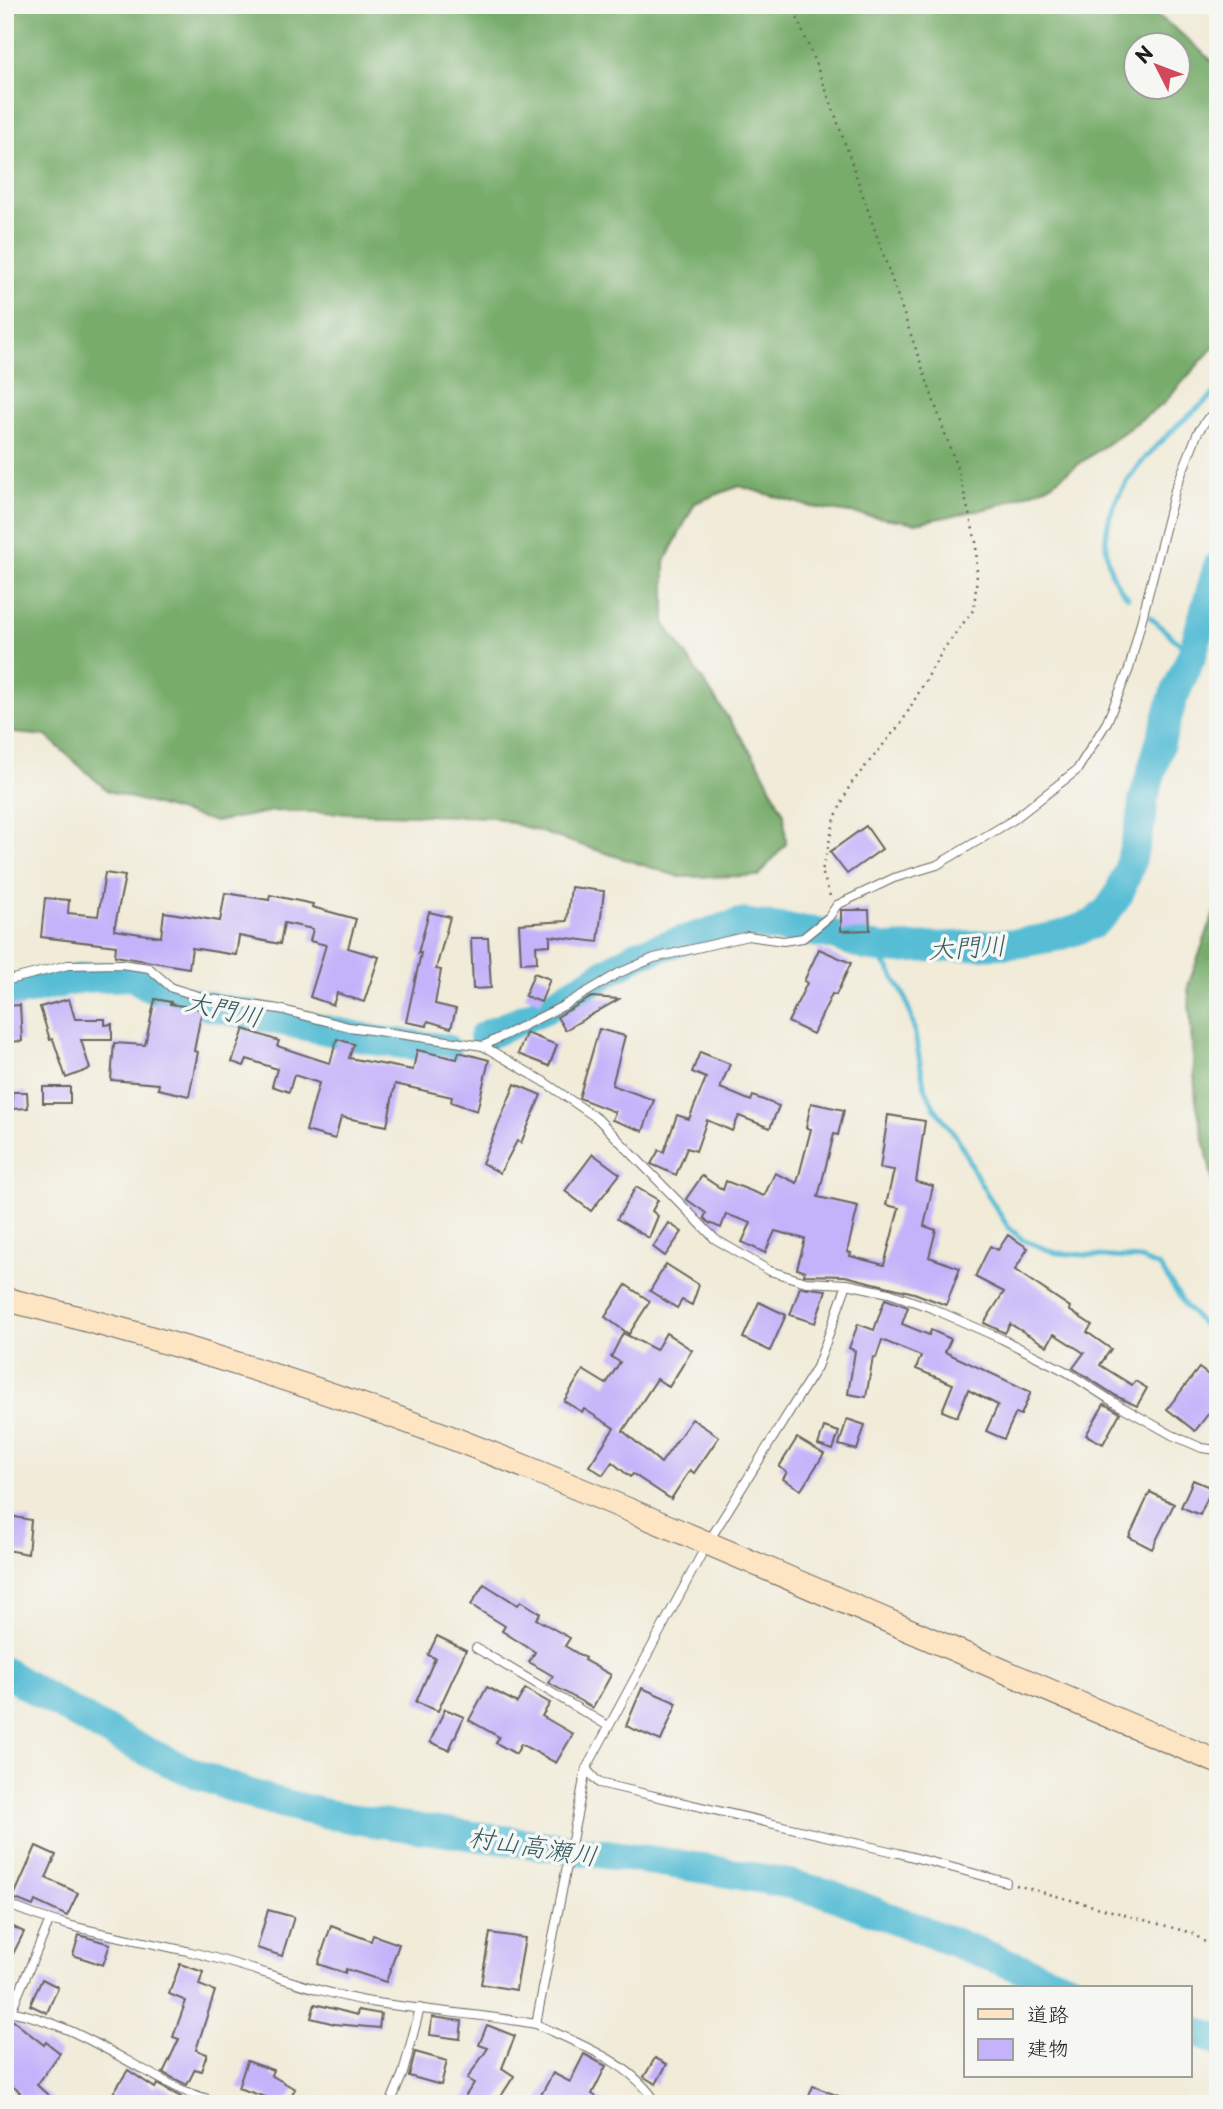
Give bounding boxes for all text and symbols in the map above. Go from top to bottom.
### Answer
north arrow [1122,32,1192,102]
text: N [1128,39,1159,69]
water label: 大門川 [927,924,1007,968]
water label: 大門川 [182,980,266,1036]
water label: 村山高瀬川 [466,1816,600,1874]
legend [964,1986,1192,2078]
text: 道路 [1027,1997,1069,2029]
text: 建物 [1027,2031,1069,2063]

